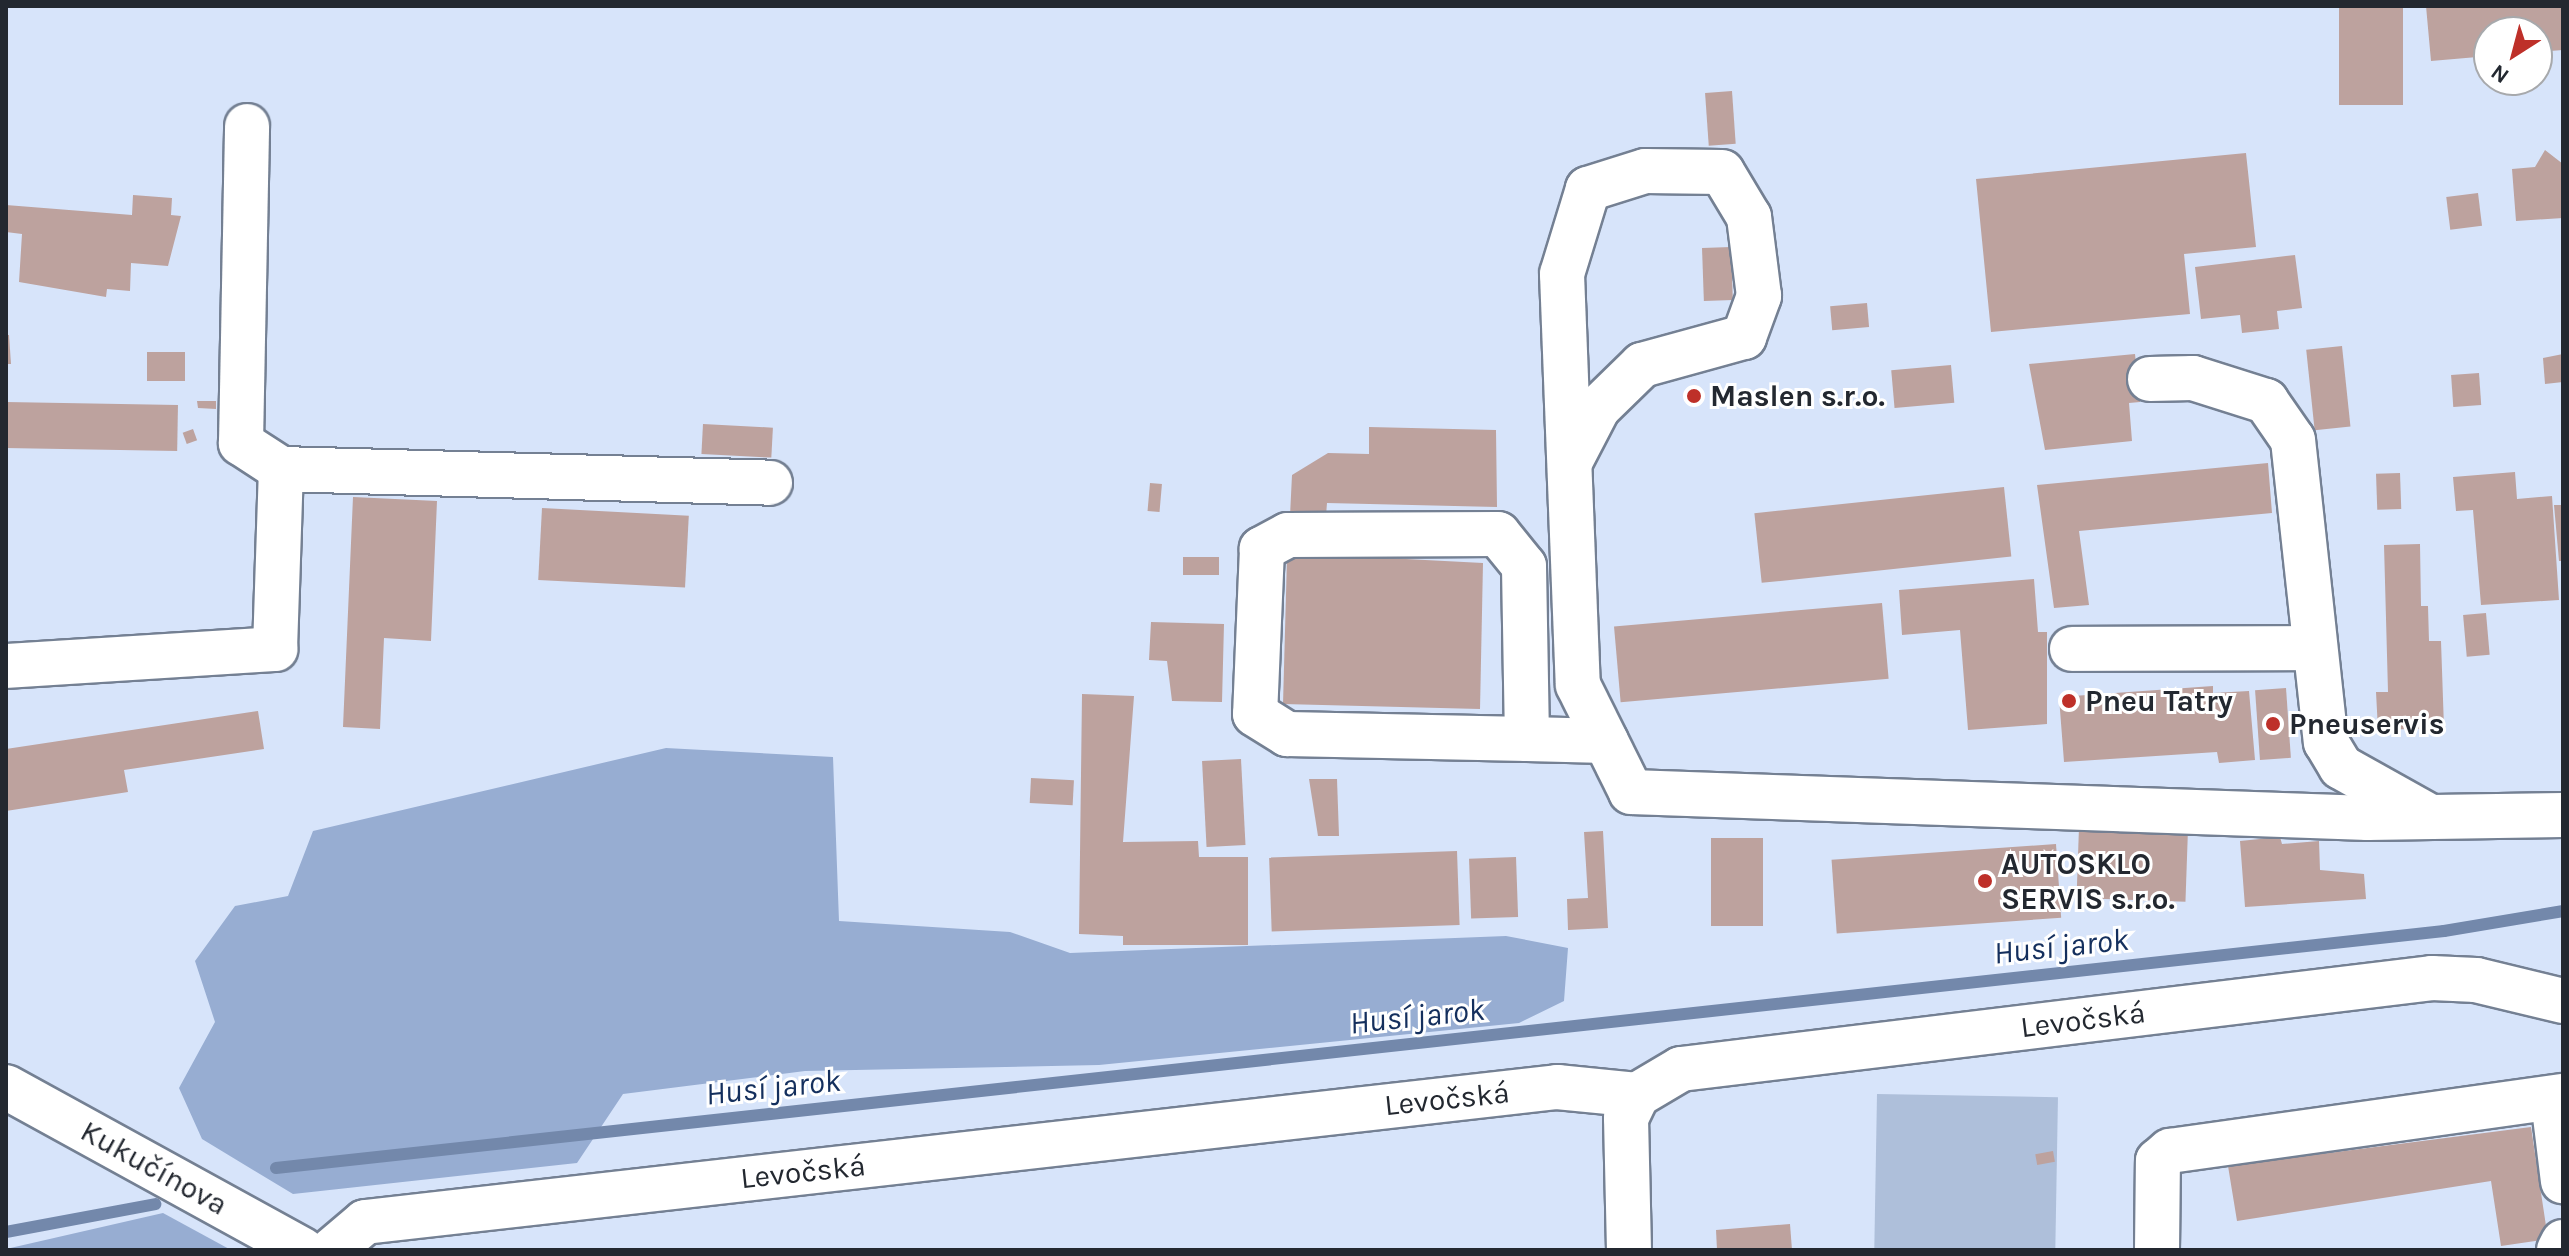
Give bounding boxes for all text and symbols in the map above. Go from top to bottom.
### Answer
north arrow [2473,16,2553,96]
text: N [2486,59,2514,89]
place label: Maslen s.r.o. [1710,378,1885,414]
marker: Maslen s.r.o. [1685,387,1703,405]
place label: Pneu Tatry [2085,683,2233,719]
marker: Pneu Tatry [2060,692,2078,710]
place label: Pneuservis [2289,706,2445,742]
marker: Pneuservis [2264,715,2282,733]
place label: AUTOSKLO SERVIS s.r.o. [2001,846,2175,916]
marker: AUTOSKLO SERVIS s.r.o. [1976,872,1994,890]
water label: Husí jarok [1992,921,2130,973]
water label: Husí jarok [1348,991,1486,1043]
street label: Levočská [2018,994,2148,1046]
water label: Husí jarok [704,1062,842,1114]
street label: Levočská [1383,1075,1511,1123]
street label: Kukučínova [74,1113,234,1223]
street label: Levočská [739,1148,867,1196]

